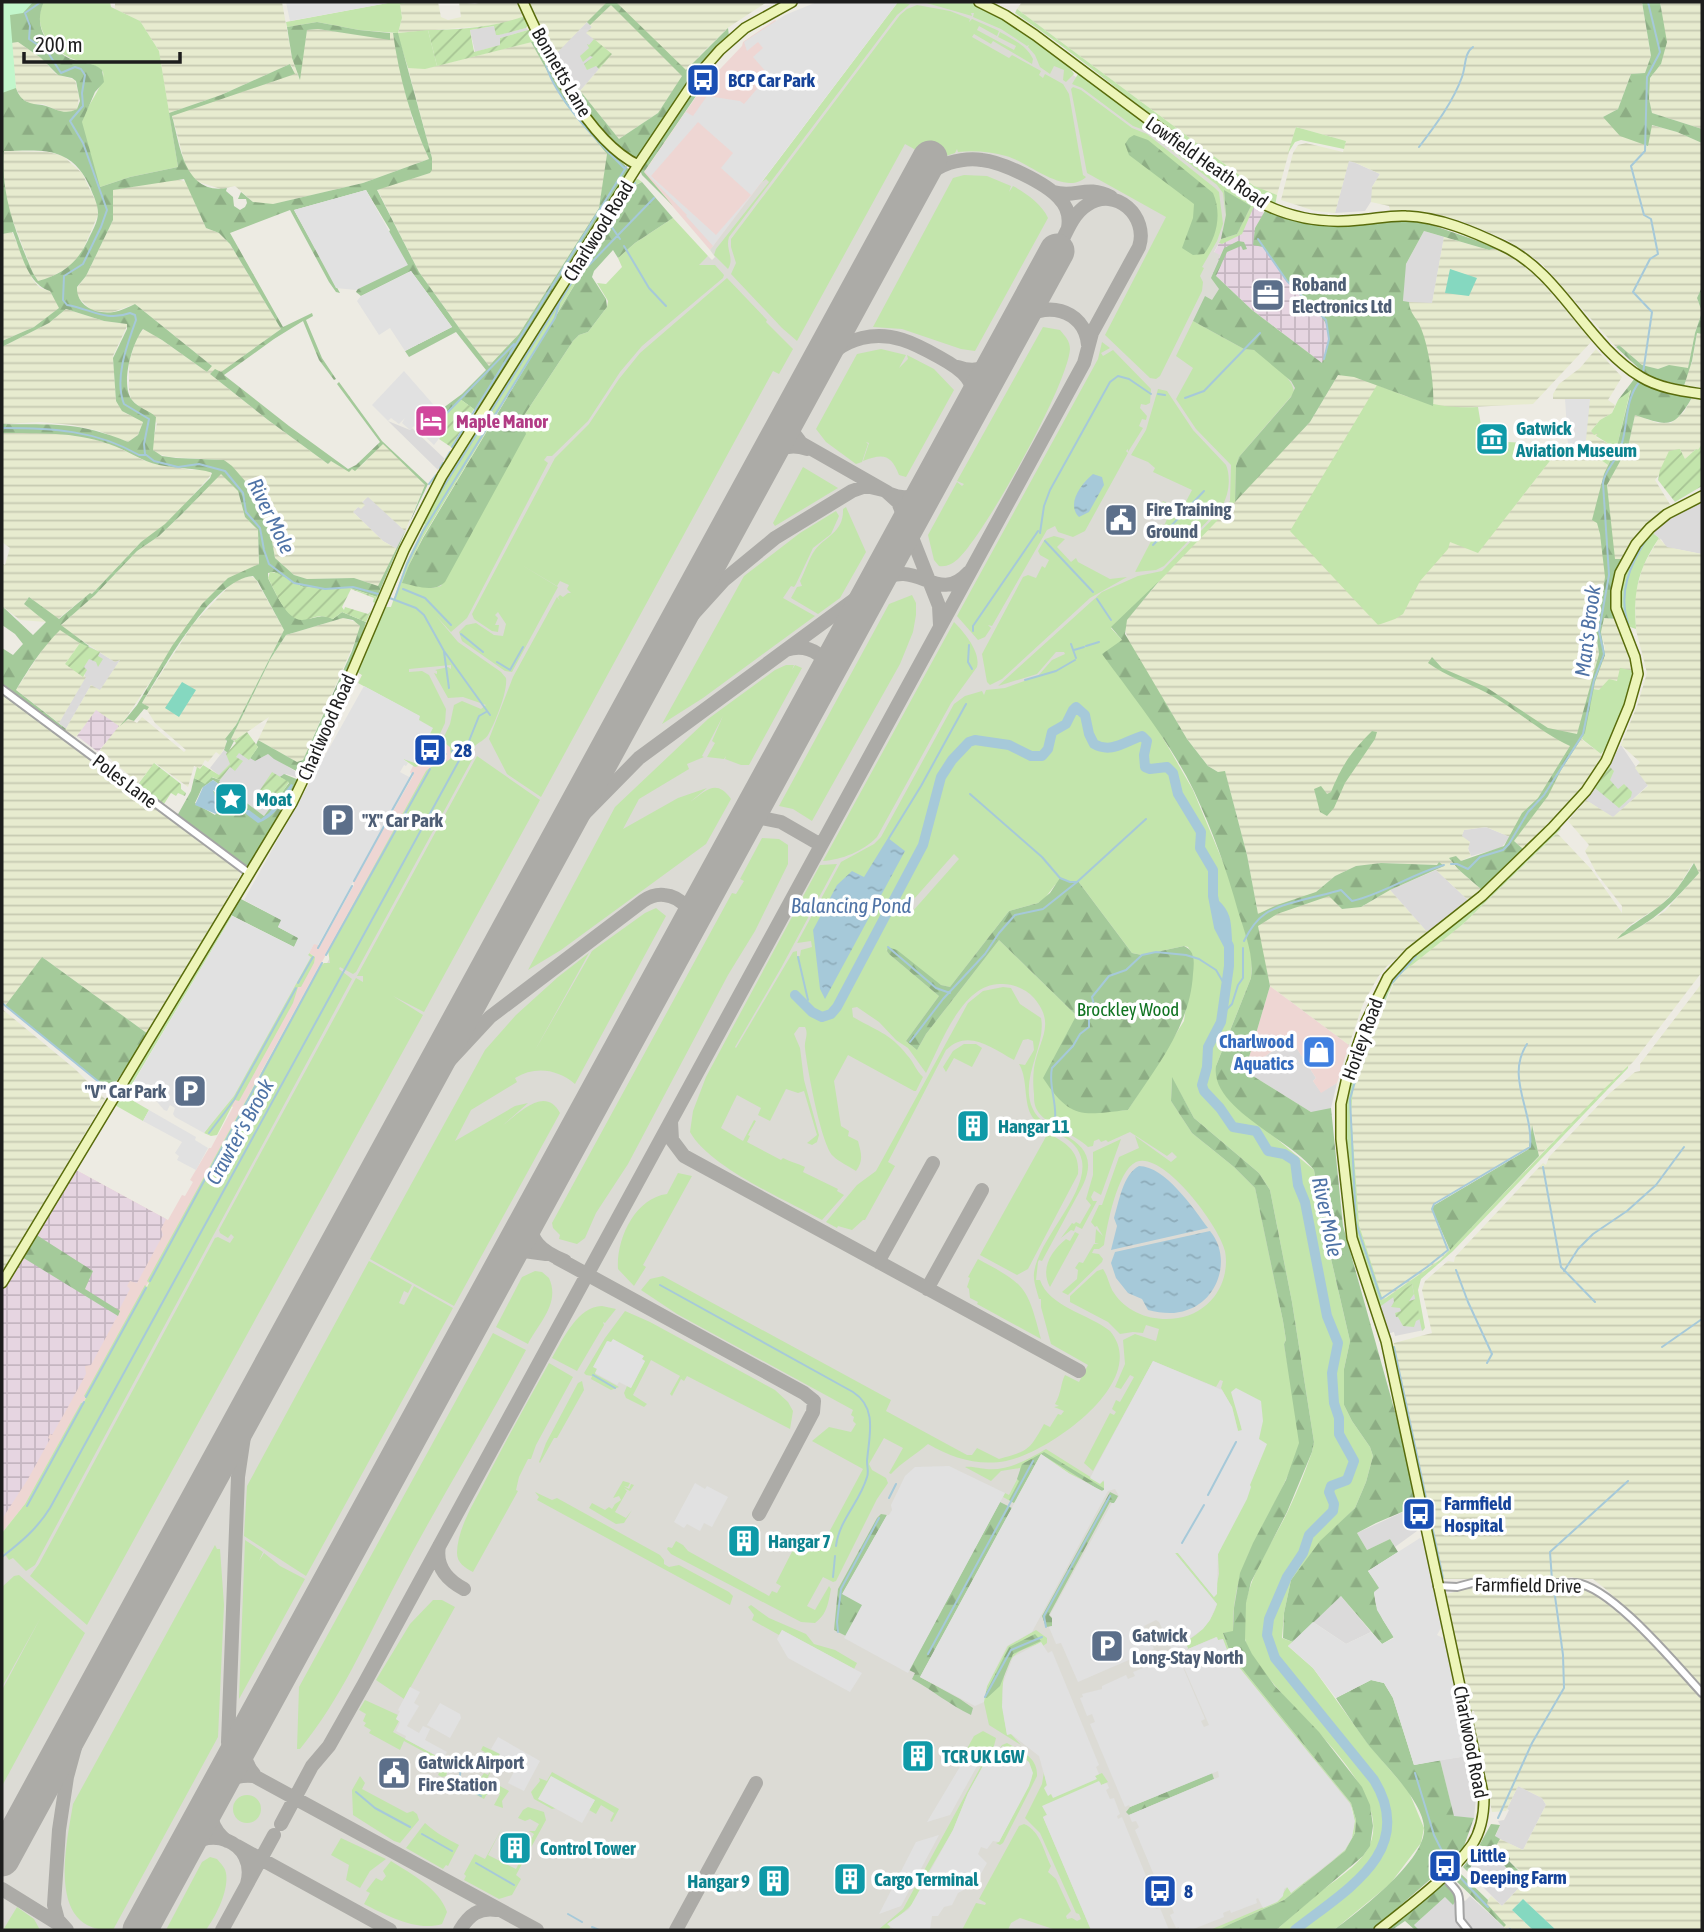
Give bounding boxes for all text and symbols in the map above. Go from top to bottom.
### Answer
scale bar [24,21,180,65]
street label: Bonnetts Lane [528,24,596,120]
text: 200 m [35,32,83,56]
bus stop icon: BCP Car Park [684,61,722,99]
place label: BCP Car Park [728,69,815,91]
street label: Lowfield Heath Road [1142,112,1272,212]
street label: Charlwood Road [558,177,638,285]
place label: Roband Electronics Ltd [1292,273,1392,317]
office icon: Roband Electronics Ltd [1249,276,1287,314]
hotel icon: Maple Manor [412,402,450,440]
place label: Maple Manor [456,410,548,432]
place label: Gatwick Aviation Museum [1515,417,1637,461]
museum icon: Gatwick Aviation Museum [1473,420,1511,458]
water label: River Mole [243,474,300,557]
place label: Fire Training Ground [1146,498,1232,542]
public building icon: Fire Training Ground [1102,501,1140,539]
water label: Man's Brook [1570,583,1605,678]
street label: Charlwood Road [293,670,359,784]
bus stop icon: 28 [411,731,449,769]
place label: 28 [454,739,472,761]
street label: Poles Lane [88,750,162,812]
place icon: Moat [212,780,250,818]
place label: Moat [256,788,292,810]
parking icon: "X" Car Park [319,801,357,839]
place label: "X" Car Park [362,809,444,831]
water label: Balancing Pond [791,893,911,917]
street label: Horley Road [1337,995,1387,1083]
park label: Brockley Wood [1077,998,1179,1020]
place label: Charlwood Aquatics [1219,1030,1294,1074]
shop icon: Charlwood Aquatics [1300,1033,1338,1071]
parking icon: "V" Car Park [171,1072,209,1110]
water label: Crawter's Brook [200,1074,278,1189]
place label: "V" Car Park [84,1080,167,1102]
building icon: Hangar 11 [954,1107,992,1145]
place label: Hangar 11 [998,1115,1070,1137]
water label: River Mole [1308,1175,1348,1259]
place label: Farmfield Hospital [1444,1492,1512,1536]
bus stop icon: Farmfield Hospital [1400,1495,1438,1533]
building icon: Hangar 7 [725,1522,763,1560]
place label: Hangar 7 [768,1530,831,1552]
street label: Farmfield Drive [1474,1573,1582,1597]
place label: Gatwick Long-Stay North [1132,1624,1243,1668]
parking icon: Gatwick Long-Stay North [1088,1627,1126,1665]
street label: Charlwood Road [1449,1684,1493,1800]
building icon: TCR UK LGW [899,1737,937,1775]
place label: TCR UK LGW [942,1745,1025,1767]
place label: Gatwick Airport Fire Station [418,1751,525,1795]
public building icon: Gatwick Airport Fire Station [375,1754,413,1792]
building icon: Control Tower [496,1829,534,1867]
place label: Control Tower [540,1837,636,1859]
place label: Little Deeping Farm [1470,1844,1567,1888]
bus stop icon: Little Deeping Farm [1426,1847,1464,1885]
building icon: Cargo Terminal [831,1860,869,1898]
building icon: Hangar 9 [755,1862,793,1900]
place label: Cargo Terminal [874,1868,979,1890]
place label: Hangar 9 [687,1870,750,1892]
bus stop icon: 8 [1141,1872,1179,1910]
place label: 8 [1184,1880,1193,1902]

